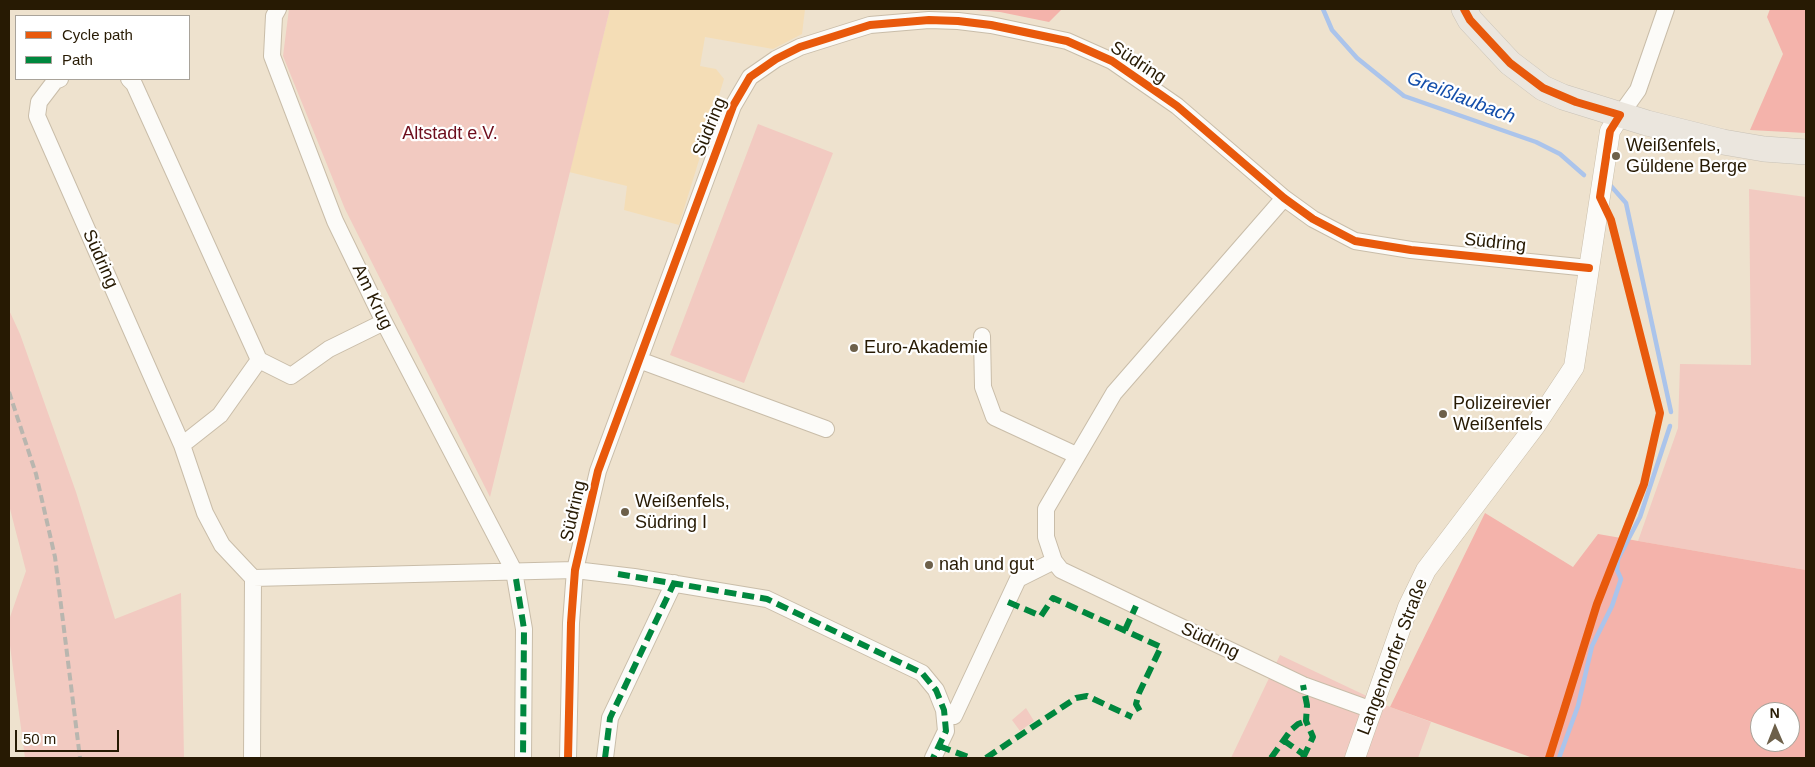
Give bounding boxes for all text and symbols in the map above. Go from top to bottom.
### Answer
legend [15,15,190,80]
text: Cycle path [62,26,133,43]
street label: Südring [1106,37,1170,89]
text: Path [62,51,93,68]
water label: Greißlaubach [1404,67,1518,129]
street label: Südring [688,94,732,160]
park label: Altstadt e.V. [402,123,498,145]
place label: Weißenfels, Güldene Berge [1626,135,1747,178]
marker: Weißenfels, Güldene Berge [1610,150,1622,162]
street label: Südring [78,226,122,292]
street label: Südring [1463,229,1527,257]
street label: Am Krug [347,261,397,333]
place label: Euro-Akademie [864,337,988,359]
marker: Euro-Akademie [848,342,860,354]
place label: Polizeirevier Weißenfels [1453,393,1551,436]
marker: Polizeirevier Weißenfels [1437,408,1449,420]
street label: Südring [556,478,592,544]
place label: Weißenfels, Südring I [635,491,730,534]
marker: Weißenfels, Südring I [619,506,631,518]
place label: nah und gut [939,554,1034,576]
marker: nah und gut [923,559,935,571]
street label: Langendorfer Straße [1353,576,1433,738]
street label: Südring [1177,618,1243,664]
north arrow [1750,702,1800,752]
text: N [1770,705,1780,721]
scale bar [18,720,121,752]
text: 50 m [23,730,56,747]

